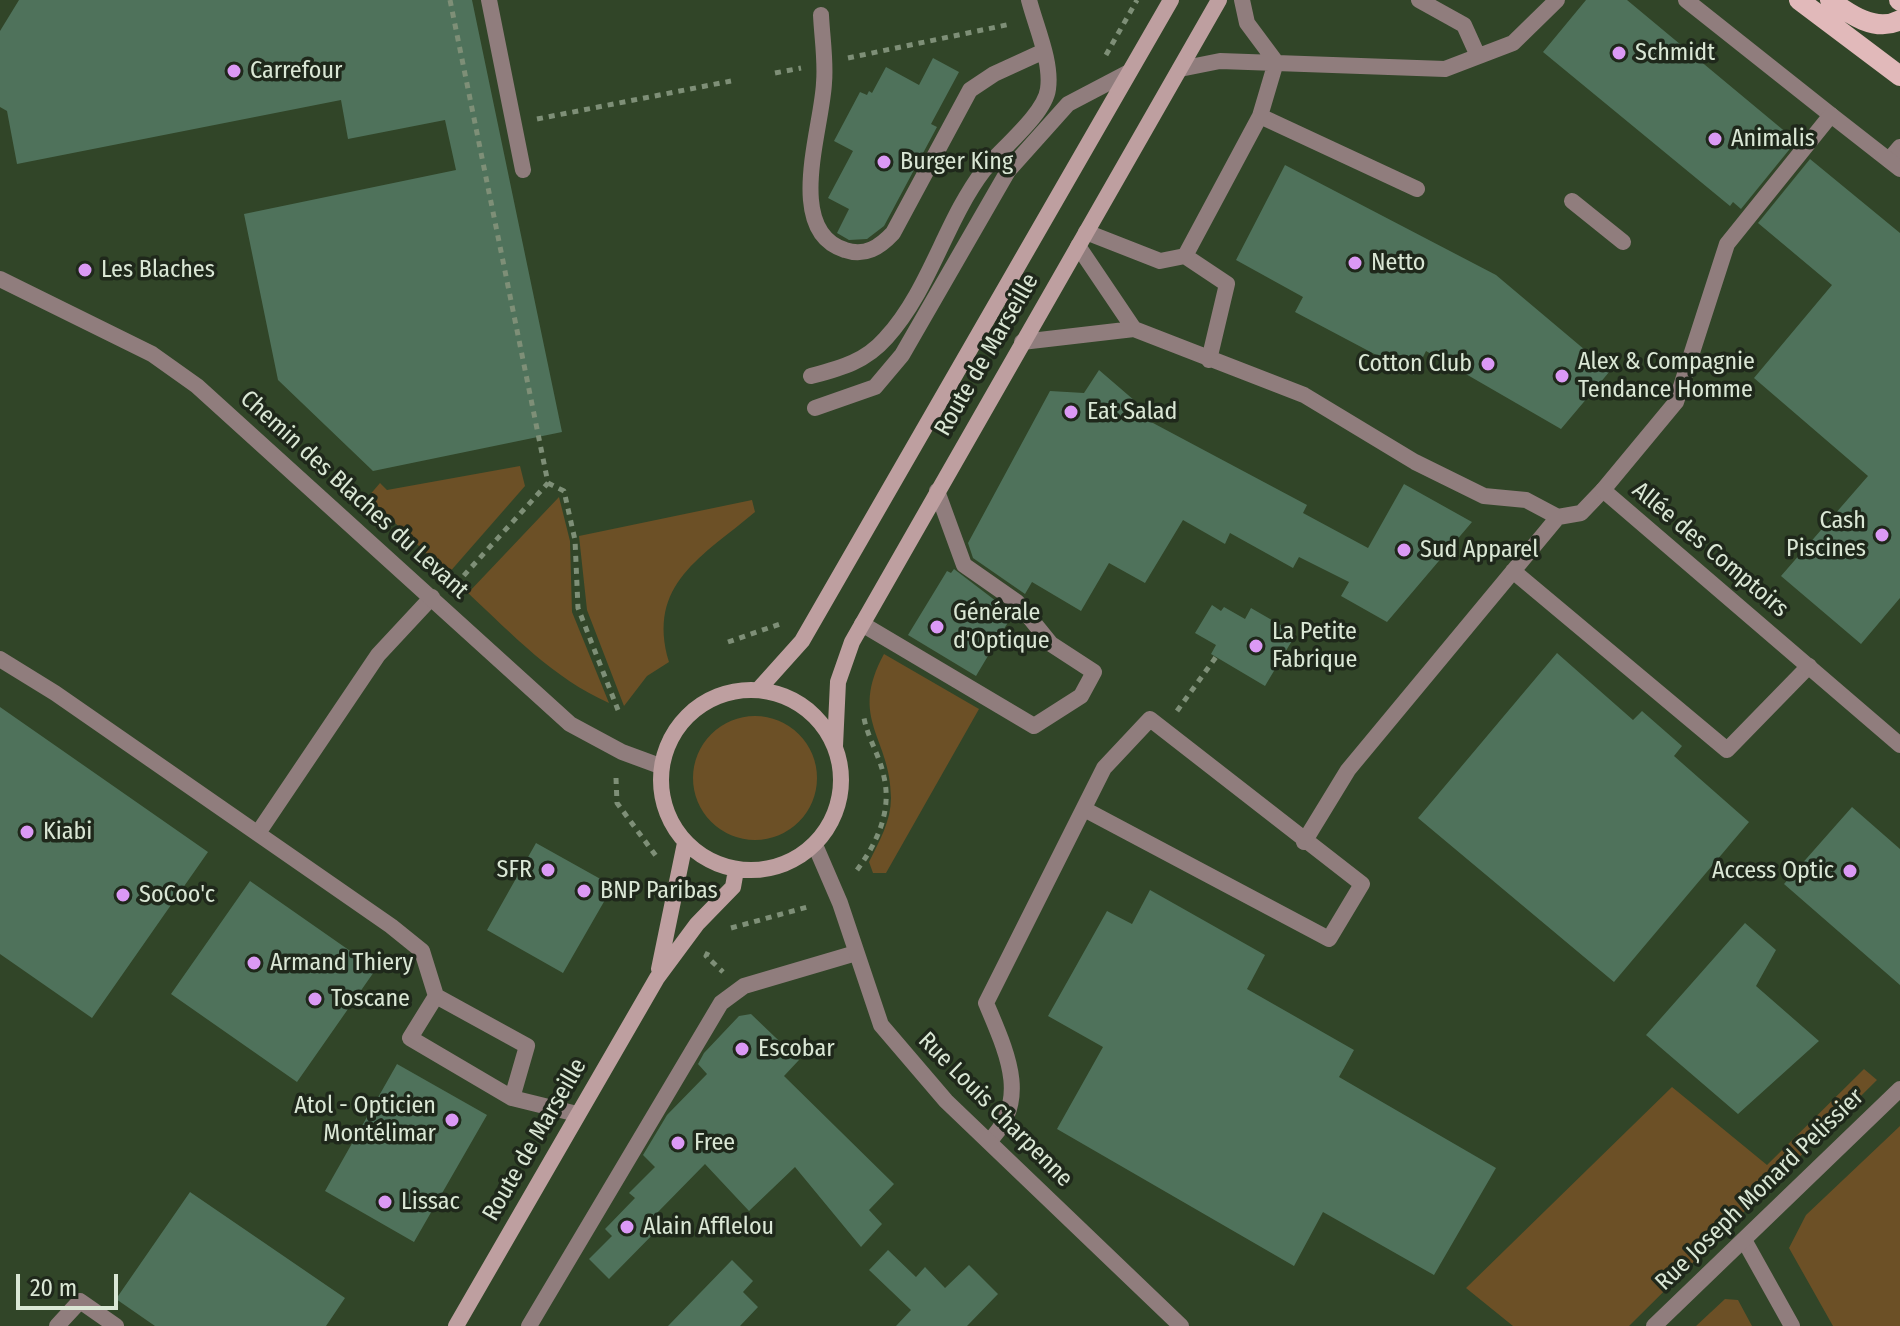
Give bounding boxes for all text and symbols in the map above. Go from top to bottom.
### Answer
place label: Schmidt [1635,39,1715,67]
marker: Schmidt [1610,44,1628,62]
place label: Carrefour [250,57,342,85]
marker: Carrefour [225,62,243,80]
place label: Animalis [1731,125,1815,153]
marker: Animalis [1706,130,1724,148]
place label: Burger King [900,148,1013,176]
marker: Burger King [875,153,893,171]
place label: Netto [1371,249,1425,277]
marker: Netto [1346,254,1364,272]
place label: Les Blaches [101,256,215,284]
marker: Les Blaches [76,261,94,279]
street label: Route de Marseille [929,269,1045,441]
place label: Alex & Compagnie Tendance Homme [1578,348,1755,404]
place label: Cotton Club [1358,350,1472,378]
marker: Cotton Club [1479,355,1497,373]
marker: Alex & Compagnie Tendance Homme [1553,367,1571,385]
street label: Chemin des Blaches du Levant [234,385,474,605]
place label: Eat Salad [1087,398,1177,426]
marker: Eat Salad [1062,403,1080,421]
street label: Allée des Comptoirs [1626,476,1794,624]
place label: Cash Piscines [1786,507,1866,563]
marker: Cash Piscines [1873,526,1891,544]
place label: Sud Apparel [1420,536,1539,564]
marker: Sud Apparel [1395,541,1413,559]
place label: Générale d'Optique [953,599,1050,655]
marker: Générale d'Optique [928,618,946,636]
place label: La Petite Fabrique [1272,618,1357,674]
marker: La Petite Fabrique [1247,637,1265,655]
place label: Kiabi [43,818,92,846]
marker: Kiabi [18,823,36,841]
place label: SFR [497,856,532,884]
place label: Access Optic [1712,857,1834,885]
marker: SFR [539,861,557,879]
marker: Access Optic [1841,862,1859,880]
place label: BNP Paribas [600,877,718,905]
place label: SoCoo'c [139,881,215,909]
marker: BNP Paribas [575,882,593,900]
marker: SoCoo'c [114,886,132,904]
place label: Armand Thiery [270,949,413,977]
marker: Armand Thiery [245,954,263,972]
place label: Toscane [331,985,410,1013]
marker: Toscane [306,990,324,1008]
street label: Rue Louis Charpenne [912,1027,1078,1193]
place label: Escobar [758,1035,835,1063]
marker: Escobar [733,1040,751,1058]
street label: Route de Marseille [477,1054,593,1226]
street label: Rue Joseph Monard Pelissier [1650,1083,1870,1297]
place label: Atol - Opticien Montélimar [294,1092,436,1148]
marker: Atol - Opticien Montélimar [443,1111,461,1129]
place label: Free [694,1129,735,1157]
marker: Free [669,1134,687,1152]
place label: Lissac [401,1188,460,1216]
marker: Lissac [376,1193,394,1211]
place label: Alain Afflelou [643,1213,774,1241]
marker: Alain Afflelou [618,1218,636,1236]
scale bar [20,1258,122,1308]
text: 20 m [30,1274,77,1302]

